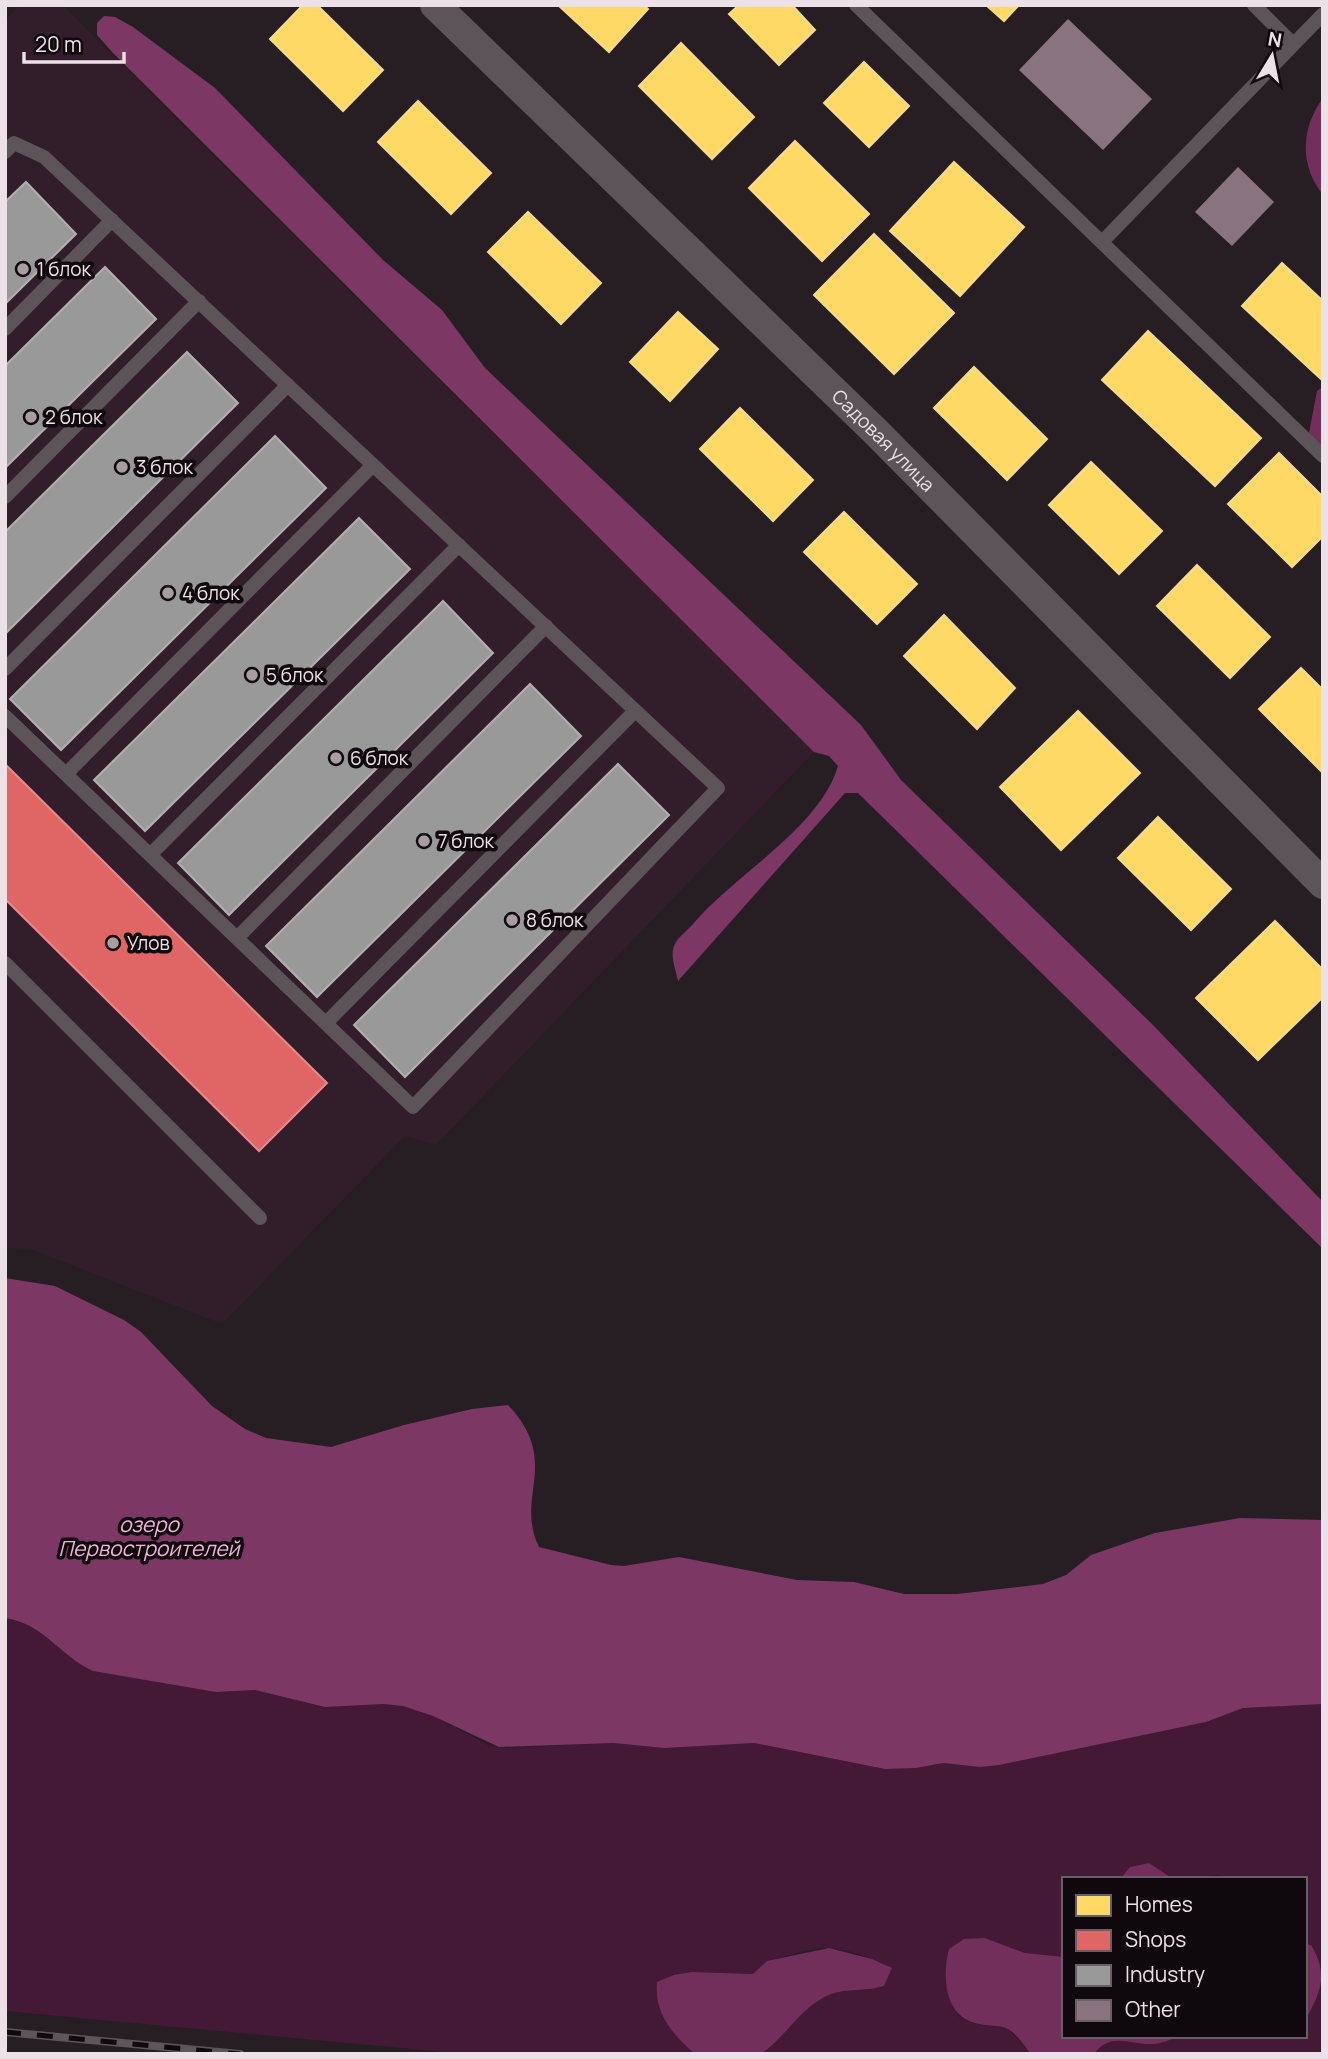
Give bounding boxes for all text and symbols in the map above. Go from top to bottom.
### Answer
scale bar [24,21,124,65]
north arrow [1237,21,1307,91]
text: N [1266,25,1284,53]
text: 20 m [35,30,82,58]
place label: 1 блок [37,256,91,282]
marker: 1 блок [15,261,31,277]
street label: Садовая улица [826,383,941,497]
place label: 2 блок [45,404,103,430]
marker: 2 блок [23,409,39,425]
place label: 3 блок [136,454,194,480]
marker: 3 блок [114,459,130,475]
place label: 4 блок [182,580,240,606]
marker: 4 блок [160,585,176,601]
place label: 5 блок [266,662,324,688]
marker: 5 блок [244,667,260,683]
place label: 6 блок [350,745,409,771]
marker: 6 блок [328,750,344,766]
place label: 7 блок [438,828,495,854]
marker: 7 блок [416,833,432,849]
place label: 8 блок [526,907,584,933]
marker: 8 блок [504,912,520,928]
place label: Улов [127,930,170,956]
marker: Улов [105,935,121,951]
water label: озеро Первостроителей [59,1510,241,1562]
legend [1062,1877,1307,2038]
text: Homes [1125,1890,1193,1918]
text: Shops [1125,1925,1186,1953]
text: Industry [1125,1960,1205,1988]
text: Other [1125,1995,1181,2023]

